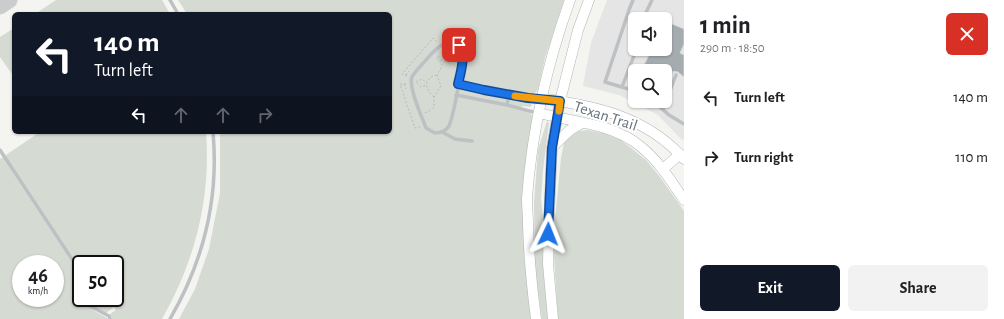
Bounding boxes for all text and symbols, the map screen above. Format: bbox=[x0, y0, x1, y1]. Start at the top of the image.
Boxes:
map controls bbox=[628, 12, 672, 108]
button: sound bbox=[628, 12, 672, 56]
button: close bbox=[946, 13, 988, 55]
text: 1 min bbox=[700, 14, 751, 38]
icon: left bbox=[28, 28, 80, 80]
pin bbox=[442, 28, 476, 62]
text: 140 m bbox=[94, 29, 160, 57]
icon: arrive bbox=[448, 34, 470, 56]
text: 290 m · 18:50 bbox=[700, 42, 765, 55]
text: Turn left bbox=[94, 62, 153, 80]
button: search bbox=[628, 64, 672, 108]
icon: left bbox=[700, 87, 722, 109]
text: Turn left bbox=[734, 90, 785, 105]
text: 140 m bbox=[953, 90, 988, 105]
street label: Texan Trail bbox=[572, 98, 640, 134]
icon: left bbox=[128, 104, 150, 126]
icon: ahead bbox=[170, 104, 192, 126]
icon: ahead bbox=[212, 104, 234, 126]
icon: right bbox=[254, 104, 276, 126]
icon: right bbox=[700, 147, 722, 169]
text: Turn right bbox=[734, 150, 793, 165]
text: 110 m bbox=[955, 150, 988, 165]
position arrow bbox=[527, 213, 569, 255]
speed limit sign: 50 bbox=[72, 255, 124, 307]
button: Exit bbox=[700, 265, 840, 311]
button: Share bbox=[848, 265, 988, 311]
text: 46 bbox=[28, 266, 48, 286]
text: km/h bbox=[28, 286, 48, 296]

